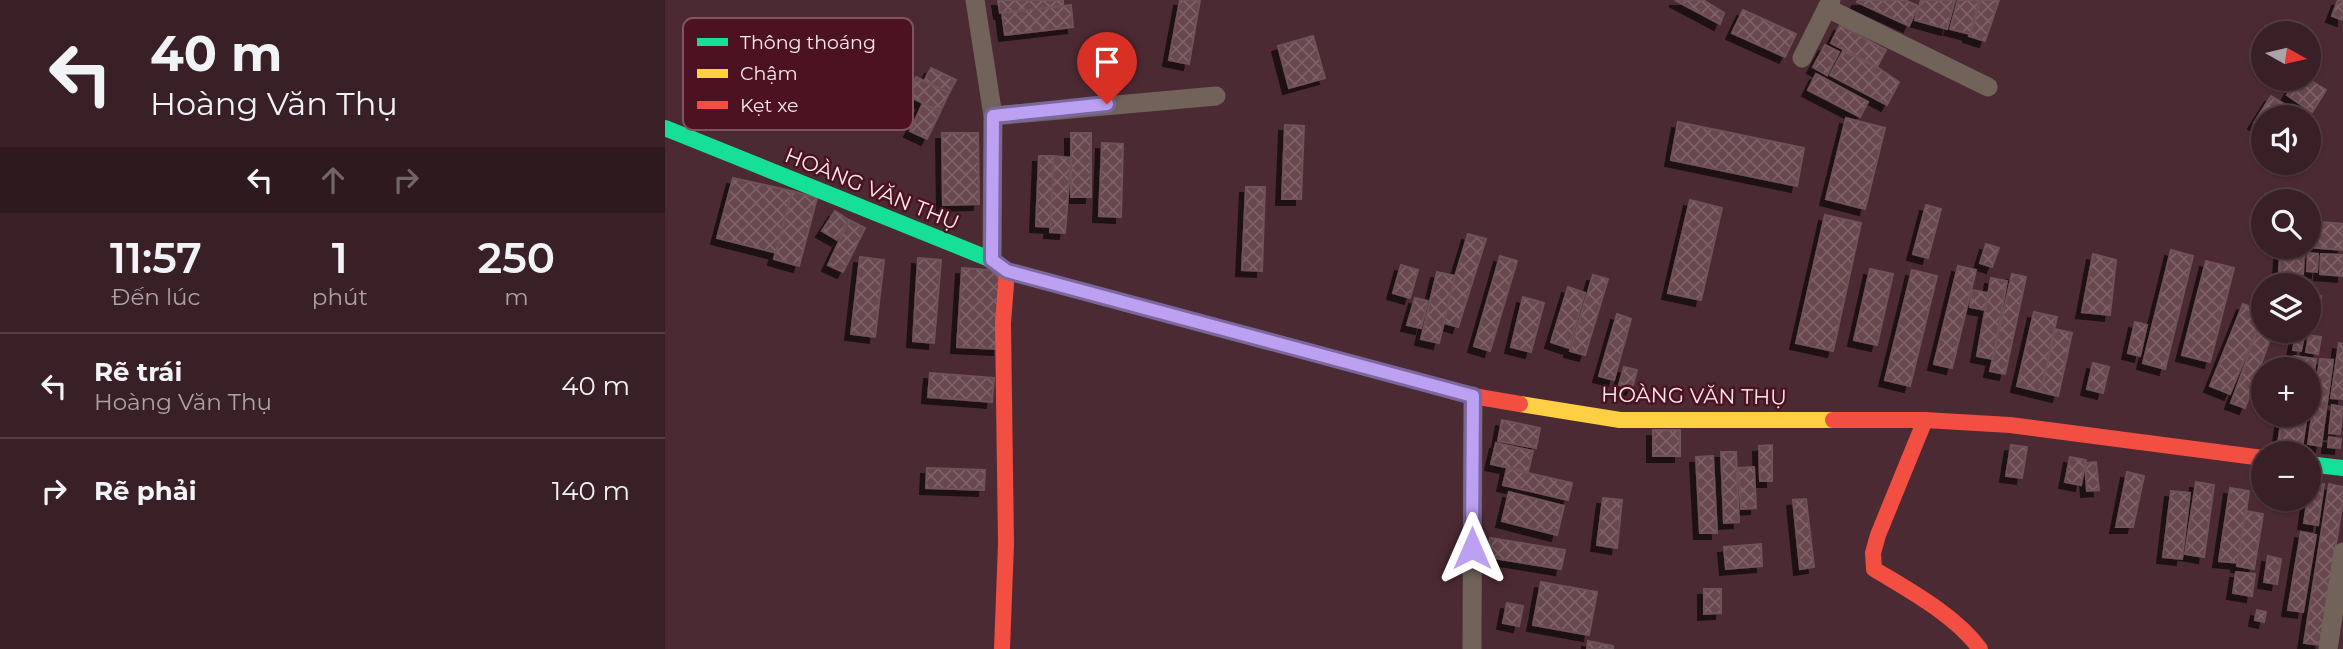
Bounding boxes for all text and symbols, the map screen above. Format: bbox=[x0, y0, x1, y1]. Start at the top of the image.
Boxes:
legend bbox=[683, 18, 913, 130]
north arrow bbox=[2251, 21, 2321, 91]
map controls bbox=[2251, 21, 2321, 511]
text: 40 m bbox=[150, 24, 282, 83]
icon: left bbox=[35, 28, 126, 119]
text: Thông thoáng bbox=[740, 31, 876, 54]
pin bbox=[1077, 32, 1137, 104]
icon: arrive bbox=[1088, 43, 1126, 81]
text: Chậm bbox=[740, 62, 798, 85]
text: Hoàng Văn Thụ bbox=[150, 84, 398, 123]
text: Kẹt xe bbox=[740, 94, 799, 117]
button: sound bbox=[2251, 105, 2321, 175]
street label: HOÀNG VĂN THỤ bbox=[781, 142, 963, 235]
icon: left bbox=[241, 161, 279, 199]
icon: ahead bbox=[314, 161, 352, 199]
icon: right bbox=[387, 161, 425, 199]
button: search bbox=[2251, 189, 2321, 259]
text: 11:57 bbox=[110, 232, 202, 284]
text: 1 bbox=[332, 232, 348, 284]
text: 250 bbox=[478, 232, 555, 284]
button: layers bbox=[2251, 273, 2321, 343]
text: Đến lúc bbox=[111, 283, 200, 311]
text: phút bbox=[312, 283, 368, 311]
text: m bbox=[504, 283, 529, 311]
text: Rẽ trái bbox=[94, 356, 182, 388]
button: + bbox=[2251, 357, 2321, 427]
icon: left bbox=[35, 367, 73, 405]
text: 40 m bbox=[561, 370, 630, 402]
street label: HOÀNG VĂN THỤ bbox=[1601, 381, 1787, 410]
text: Hoàng Văn Thụ bbox=[94, 388, 272, 416]
button: − bbox=[2251, 441, 2321, 511]
icon: right bbox=[35, 472, 73, 510]
text: Rẽ phải bbox=[94, 475, 197, 507]
text: 140 m bbox=[552, 475, 630, 507]
position arrow bbox=[1435, 511, 1509, 585]

